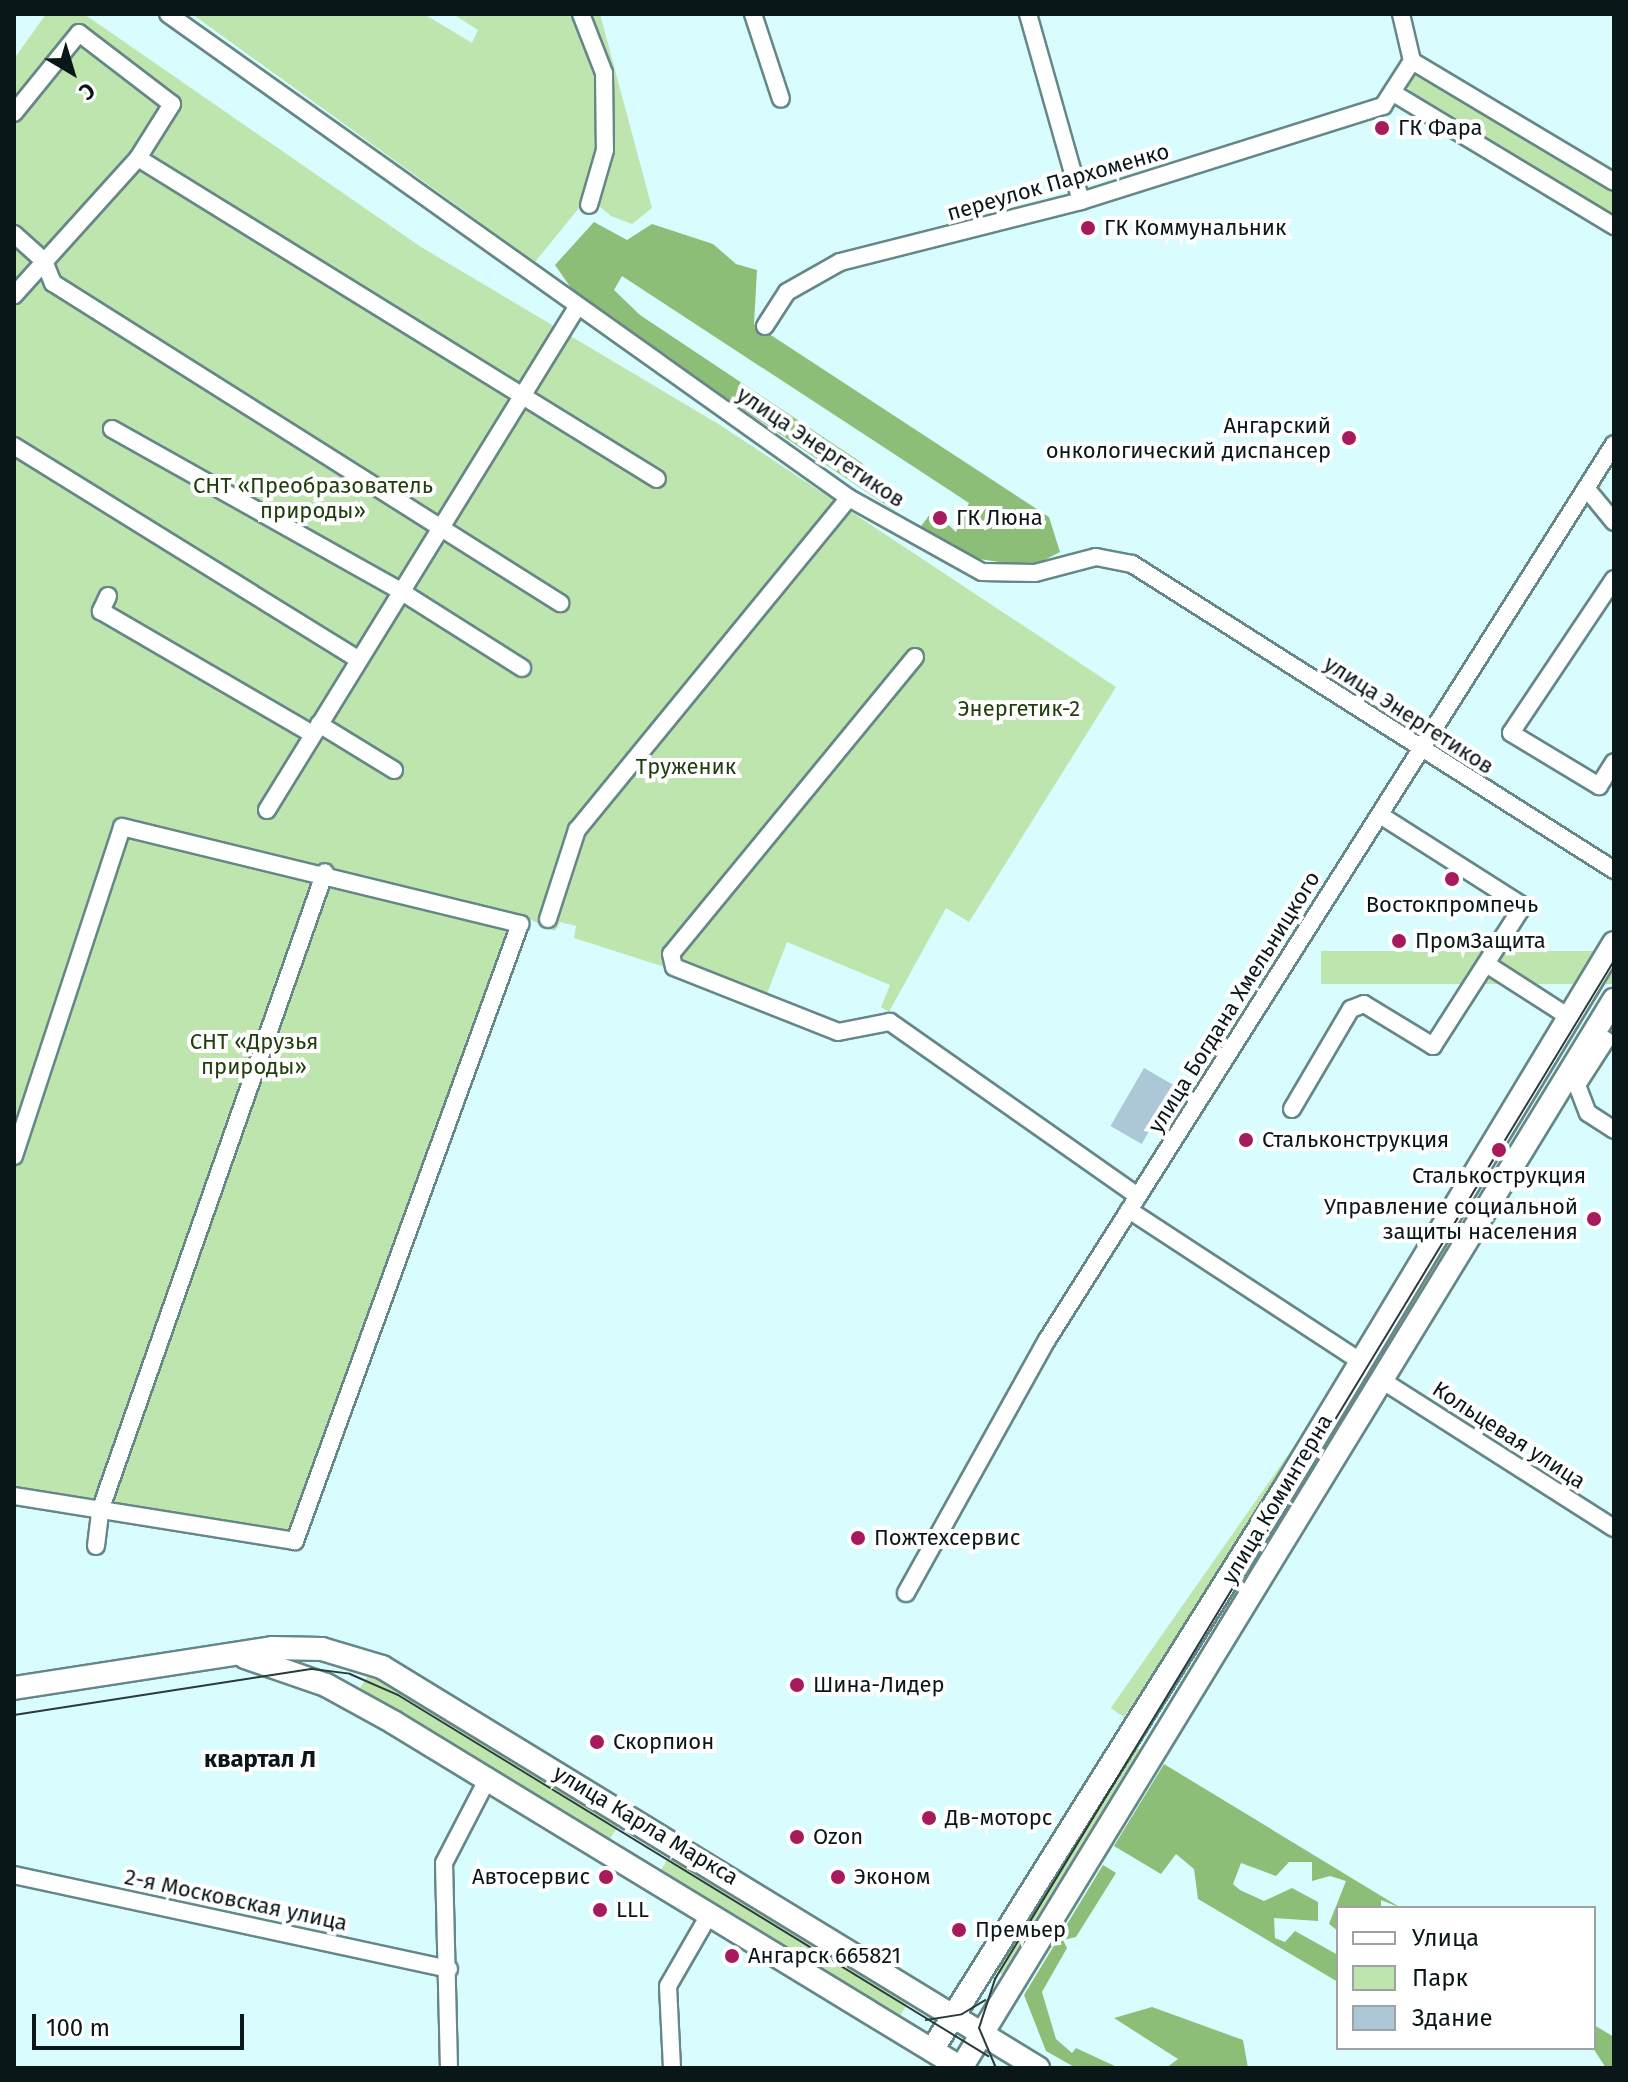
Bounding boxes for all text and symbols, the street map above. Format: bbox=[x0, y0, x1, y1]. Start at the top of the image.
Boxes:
north arrow bbox=[32, 32, 112, 112]
text: С bbox=[74, 77, 100, 106]
place label: ГК Фара bbox=[1398, 115, 1483, 141]
marker: ГК Фара bbox=[1373, 119, 1391, 137]
street label: переулок Пархоменко bbox=[944, 138, 1172, 226]
place label: ГК Коммунальник bbox=[1104, 215, 1286, 241]
marker: ГК Коммунальник bbox=[1079, 219, 1097, 237]
street label: улица Энергетиков bbox=[732, 381, 910, 513]
place label: Ангарский онкологический диспансер bbox=[1046, 412, 1331, 464]
marker: Ангарский онкологический диспансер bbox=[1338, 427, 1360, 449]
park label: СНТ «Преобразователь природы» bbox=[193, 472, 433, 524]
place label: ГК Люна bbox=[956, 505, 1043, 531]
marker: ГК Люна bbox=[931, 509, 949, 527]
street label: улица Энергетиков bbox=[1319, 650, 1499, 780]
park label: Энергетик-2 bbox=[958, 696, 1080, 722]
park label: Труженик bbox=[636, 754, 736, 780]
street label: улица Богдана Хмельницкого bbox=[1142, 866, 1326, 1138]
marker: Востокпромпечь bbox=[1443, 870, 1461, 888]
place label: Востокпромпечь bbox=[1366, 892, 1538, 918]
place label: ПромЗащита bbox=[1415, 928, 1546, 954]
marker: ПромЗащита bbox=[1390, 932, 1408, 950]
park label: СНТ «Друзья природы» bbox=[190, 1028, 318, 1080]
place label: Стальконструкция bbox=[1262, 1127, 1449, 1153]
marker: Стальконструкция bbox=[1237, 1131, 1255, 1149]
marker: Сталькострукция bbox=[1490, 1141, 1508, 1159]
place label: Сталькострукция bbox=[1412, 1163, 1586, 1189]
place label: Управление социальной защиты населения bbox=[1324, 1193, 1578, 1244]
marker: Управление социальной защиты населения bbox=[1585, 1210, 1603, 1228]
street label: Кольцевая улица bbox=[1427, 1376, 1591, 1494]
street label: улица Коминтерна bbox=[1216, 1409, 1338, 1589]
place label: Пожтехсервис bbox=[874, 1525, 1020, 1551]
marker: Пожтехсервис bbox=[849, 1529, 867, 1547]
place label: Шина-Лидер bbox=[813, 1672, 945, 1698]
marker: Шина-Лидер bbox=[788, 1676, 806, 1694]
place label: Скорпион bbox=[613, 1729, 714, 1755]
marker: Скорпион bbox=[588, 1733, 606, 1751]
district label: квартал Л bbox=[204, 1746, 316, 1774]
street label: улица Карла Маркса bbox=[549, 1759, 743, 1891]
place label: Дв-моторс bbox=[945, 1805, 1052, 1831]
marker: Дв-моторс bbox=[920, 1809, 938, 1827]
place label: Ozon bbox=[813, 1824, 863, 1850]
marker: Ozon bbox=[788, 1828, 806, 1846]
street label: 2-я Московская улица bbox=[122, 1863, 350, 1937]
place label: Автосервис bbox=[472, 1864, 590, 1890]
place label: Эконом bbox=[854, 1864, 931, 1890]
marker: Автосервис bbox=[597, 1868, 615, 1886]
marker: Эконом bbox=[829, 1868, 847, 1886]
place label: LLL bbox=[616, 1897, 649, 1923]
marker: LLL bbox=[591, 1901, 609, 1919]
legend bbox=[1336, 1906, 1596, 2050]
place label: Премьер bbox=[975, 1917, 1066, 1943]
marker: Премьер bbox=[950, 1921, 968, 1939]
text: Улица bbox=[1412, 1924, 1479, 1952]
place label: Ангарск 665821 bbox=[748, 1943, 901, 1969]
marker: Ангарск 665821 bbox=[723, 1947, 741, 1965]
text: Парк bbox=[1412, 1964, 1468, 1992]
scale bar bbox=[36, 1998, 248, 2048]
text: Здание bbox=[1412, 2004, 1493, 2032]
text: 100 m bbox=[46, 2014, 110, 2042]

